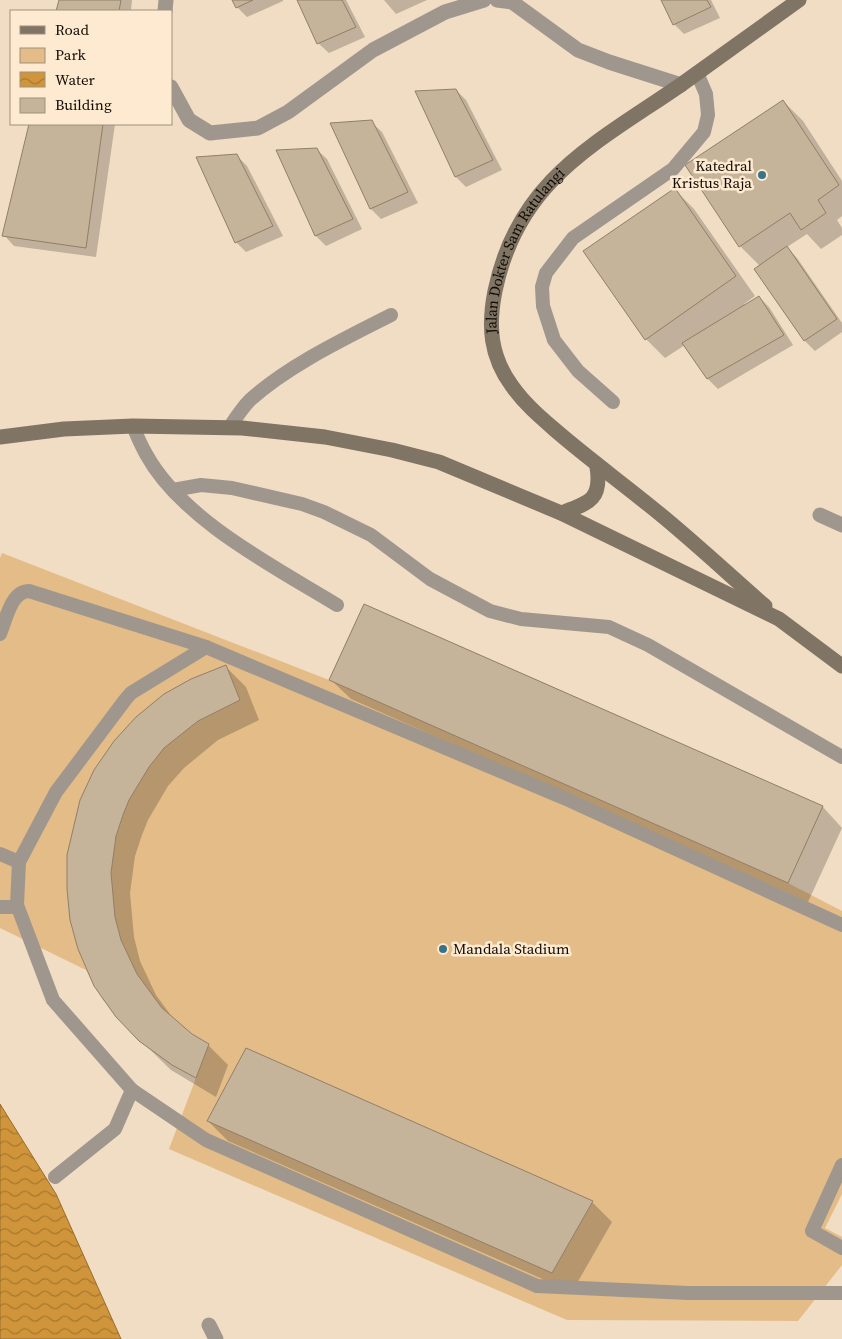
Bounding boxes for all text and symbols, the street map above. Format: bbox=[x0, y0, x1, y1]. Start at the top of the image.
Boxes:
legend bbox=[10, 10, 172, 125]
text: Road bbox=[55, 19, 89, 40]
text: Park bbox=[55, 44, 87, 65]
text: Water bbox=[55, 69, 96, 90]
text: Building bbox=[55, 94, 112, 115]
place label: Katedral Kristus Raja bbox=[672, 155, 753, 193]
street label: Jalan Dokter Sam Ratulangi bbox=[480, 163, 569, 336]
marker: Katedral Kristus Raja bbox=[756, 169, 768, 181]
place label: Mandala Stadium bbox=[453, 938, 570, 959]
marker: Mandala Stadium bbox=[437, 943, 449, 955]

